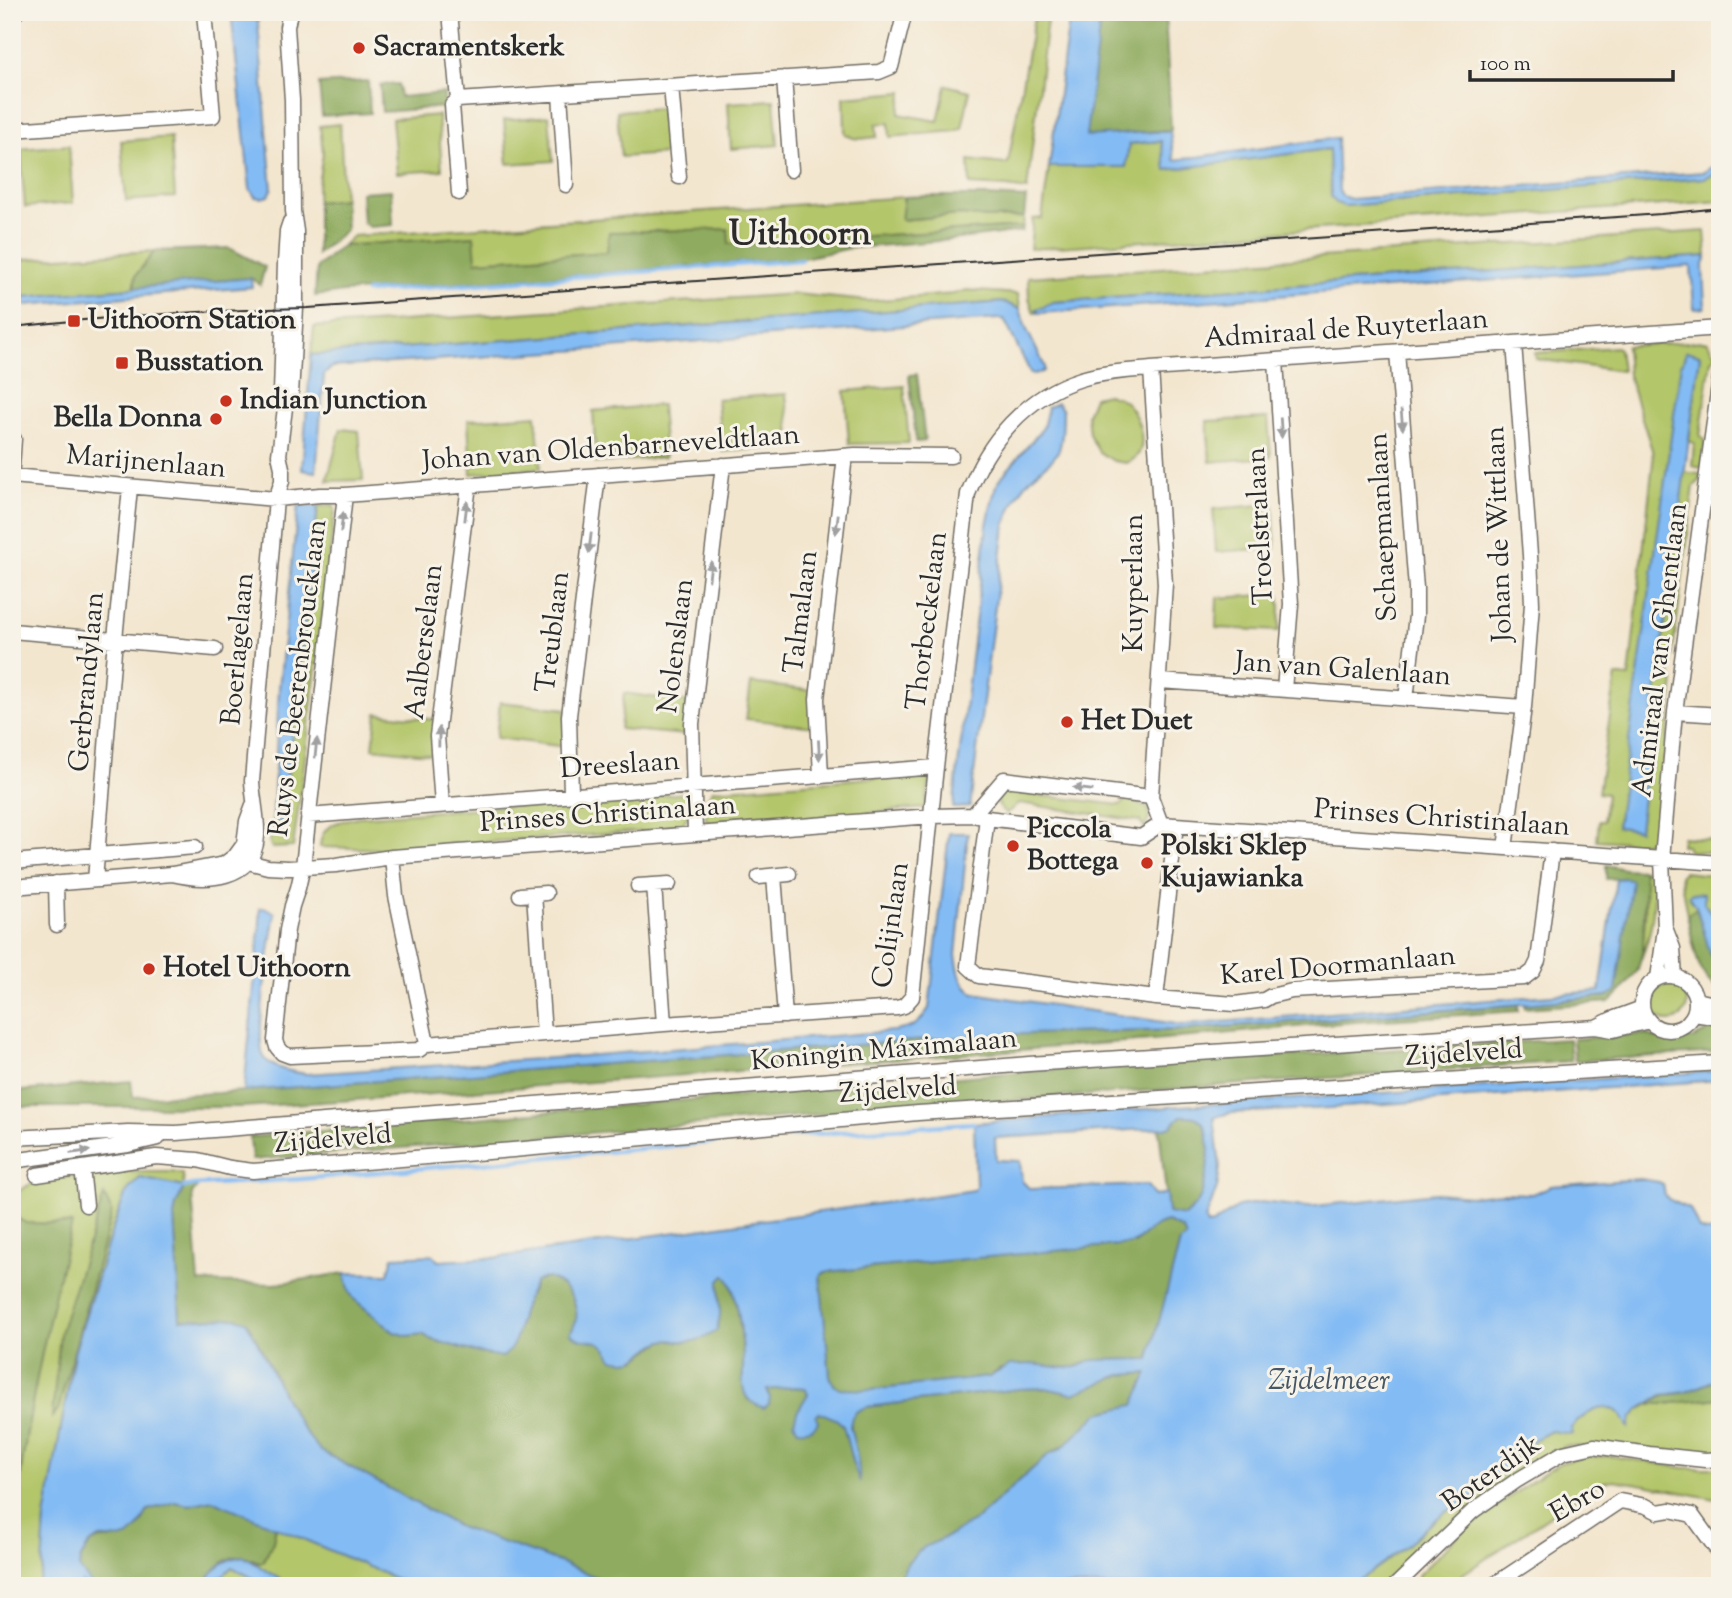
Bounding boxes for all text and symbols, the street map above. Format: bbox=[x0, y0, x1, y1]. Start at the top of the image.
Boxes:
place label: Sacramentskerk bbox=[373, 28, 565, 68]
scale bar bbox=[1470, 38, 1672, 82]
marker: Sacramentskerk bbox=[351, 40, 367, 56]
text: 100 m bbox=[1480, 50, 1531, 80]
district label: Uithoorn bbox=[729, 210, 872, 261]
street label: Admiraal de Ruyterlaan bbox=[1202, 300, 1490, 360]
place label: Uithoorn Station bbox=[88, 301, 297, 341]
marker: Uithoorn Station bbox=[66, 313, 82, 329]
place label: Busstation bbox=[136, 343, 264, 383]
marker: Busstation bbox=[114, 355, 130, 371]
place label: Indian Junction bbox=[240, 381, 427, 421]
marker: Indian Junction bbox=[218, 393, 234, 409]
place label: Bella Donna bbox=[53, 399, 202, 439]
one-way arrow bbox=[1397, 409, 1408, 431]
marker: Bella Donna bbox=[208, 411, 224, 427]
street label: Johan van Oldenbarneveldtlaan bbox=[419, 416, 801, 482]
one-way arrow bbox=[1275, 418, 1286, 440]
street label: Johan de Wittlaan bbox=[1476, 425, 1524, 645]
street label: Schaepmanlaan bbox=[1359, 431, 1409, 623]
street label: Marijnenlaan bbox=[64, 436, 228, 490]
street label: Troelstralaan bbox=[1237, 446, 1285, 606]
one-way arrow bbox=[460, 500, 471, 522]
street label: Admiraal van Ghentlaan bbox=[1623, 500, 1699, 800]
one-way arrow bbox=[336, 511, 347, 533]
one-way arrow bbox=[832, 513, 843, 535]
street label: Kuyperlaan bbox=[1115, 514, 1155, 652]
street label: Ruys de Beerenbroucklaan bbox=[260, 517, 338, 839]
street label: Thorbeckelaan bbox=[897, 529, 959, 713]
one-way arrow bbox=[584, 532, 595, 554]
street label: Talmalaan bbox=[775, 548, 829, 676]
one-way arrow bbox=[705, 560, 716, 582]
street label: Aalberselaan bbox=[396, 562, 454, 722]
street label: Treublaan bbox=[527, 569, 581, 695]
street label: Boerlagelaan bbox=[212, 571, 266, 727]
street label: Nolenslaan bbox=[649, 576, 705, 716]
street label: Gerbrandylaan bbox=[60, 590, 116, 774]
street label: Jan van Galenlaan bbox=[1232, 642, 1452, 698]
place label: Het Duet bbox=[1081, 702, 1193, 742]
marker: Het Duet bbox=[1059, 714, 1075, 730]
one-way arrow bbox=[433, 726, 444, 748]
one-way arrow bbox=[311, 737, 322, 759]
one-way arrow bbox=[814, 739, 825, 761]
street label: Dreeslaan bbox=[559, 742, 681, 790]
one-way arrow bbox=[1072, 783, 1094, 794]
street label: Prinses Christinalaan bbox=[479, 786, 737, 844]
street label: Prinses Christinalaan bbox=[1313, 790, 1571, 848]
place label: Piccola Bottega bbox=[1027, 810, 1119, 882]
place label: Polski Sklep Kujawianka bbox=[1161, 827, 1307, 899]
marker: Piccola Bottega bbox=[1005, 838, 1021, 854]
marker: Polski Sklep Kujawianka bbox=[1139, 855, 1155, 871]
street label: Colijnlaan bbox=[863, 859, 921, 991]
street label: Karel Doormanlaan bbox=[1219, 937, 1457, 997]
place label: Hotel Uithoorn bbox=[163, 949, 351, 989]
marker: Hotel Uithoorn bbox=[141, 961, 157, 977]
street label: Koningin Máximalaan bbox=[749, 1019, 1019, 1083]
street label: Zijdelveld bbox=[1404, 1030, 1524, 1078]
street label: Zijdelveld bbox=[838, 1067, 958, 1115]
street label: Zijdelveld bbox=[273, 1115, 393, 1165]
one-way arrow bbox=[69, 1146, 91, 1157]
water label: Zijdelmeer bbox=[1268, 1360, 1390, 1403]
street label: Boterdijk bbox=[1434, 1425, 1550, 1523]
street label: Ebro bbox=[1543, 1470, 1613, 1534]

